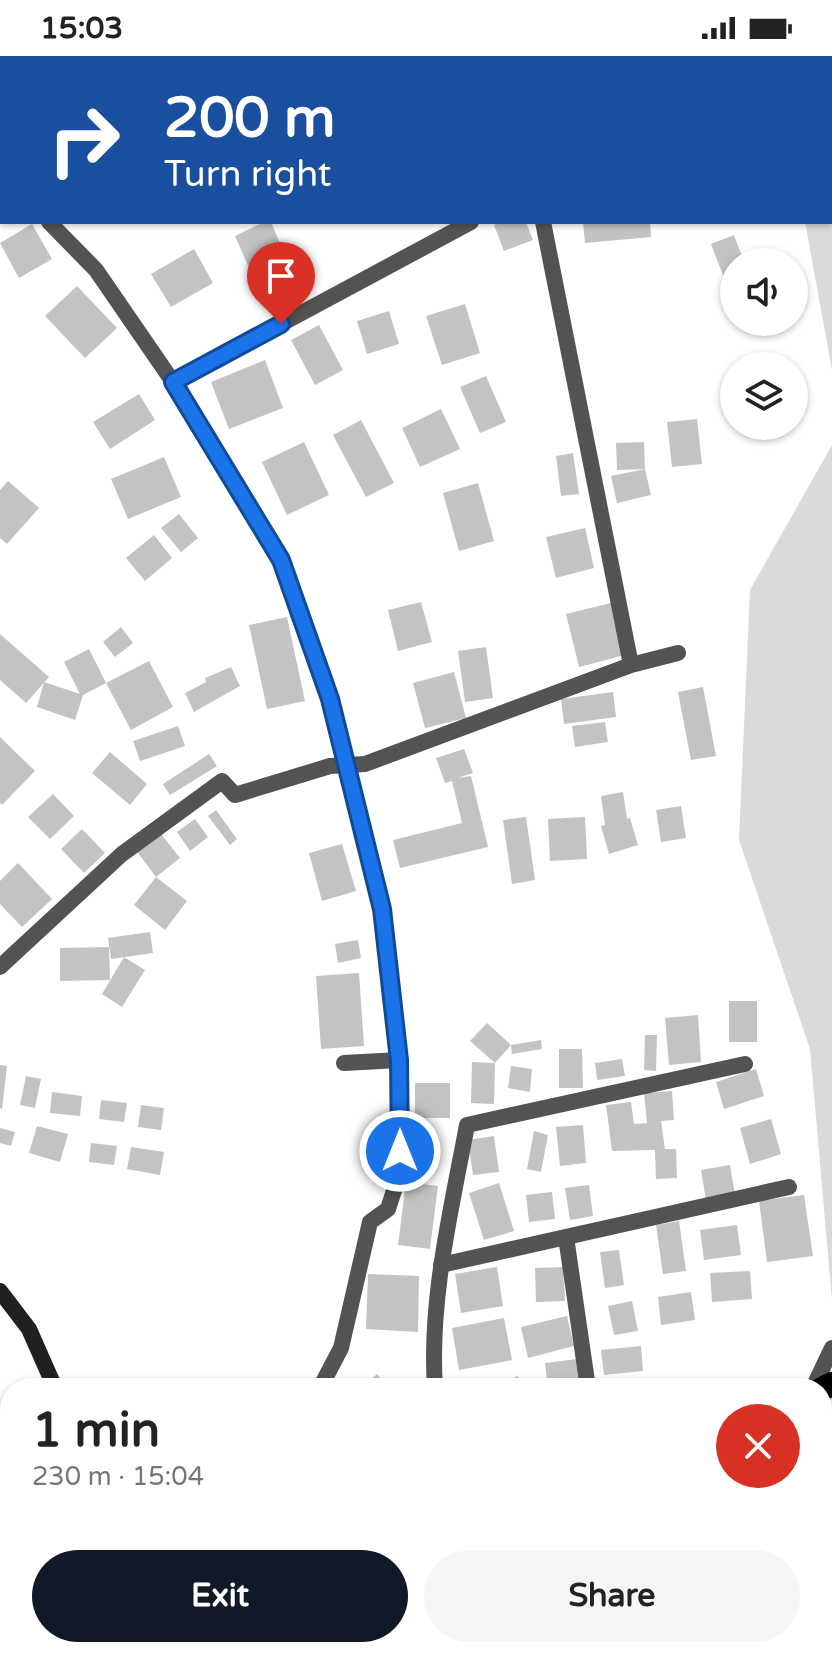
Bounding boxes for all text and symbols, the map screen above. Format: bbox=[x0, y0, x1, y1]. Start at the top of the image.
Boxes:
text: 15:03 bbox=[40, 10, 123, 47]
text: 200 m bbox=[164, 85, 335, 152]
icon: right bbox=[32, 88, 136, 192]
text: Turn right bbox=[164, 153, 331, 196]
pin bbox=[247, 242, 315, 324]
map controls bbox=[720, 248, 808, 440]
button: sound bbox=[720, 248, 808, 336]
icon: arrive bbox=[259, 254, 303, 298]
button: layers bbox=[720, 352, 808, 440]
position arrow bbox=[358, 1109, 442, 1193]
text: 1 min bbox=[32, 1402, 160, 1460]
button: close bbox=[716, 1404, 800, 1488]
text: 230 m · 15:04 bbox=[32, 1461, 204, 1492]
button: Exit bbox=[32, 1550, 408, 1642]
button: Share bbox=[424, 1550, 800, 1642]

